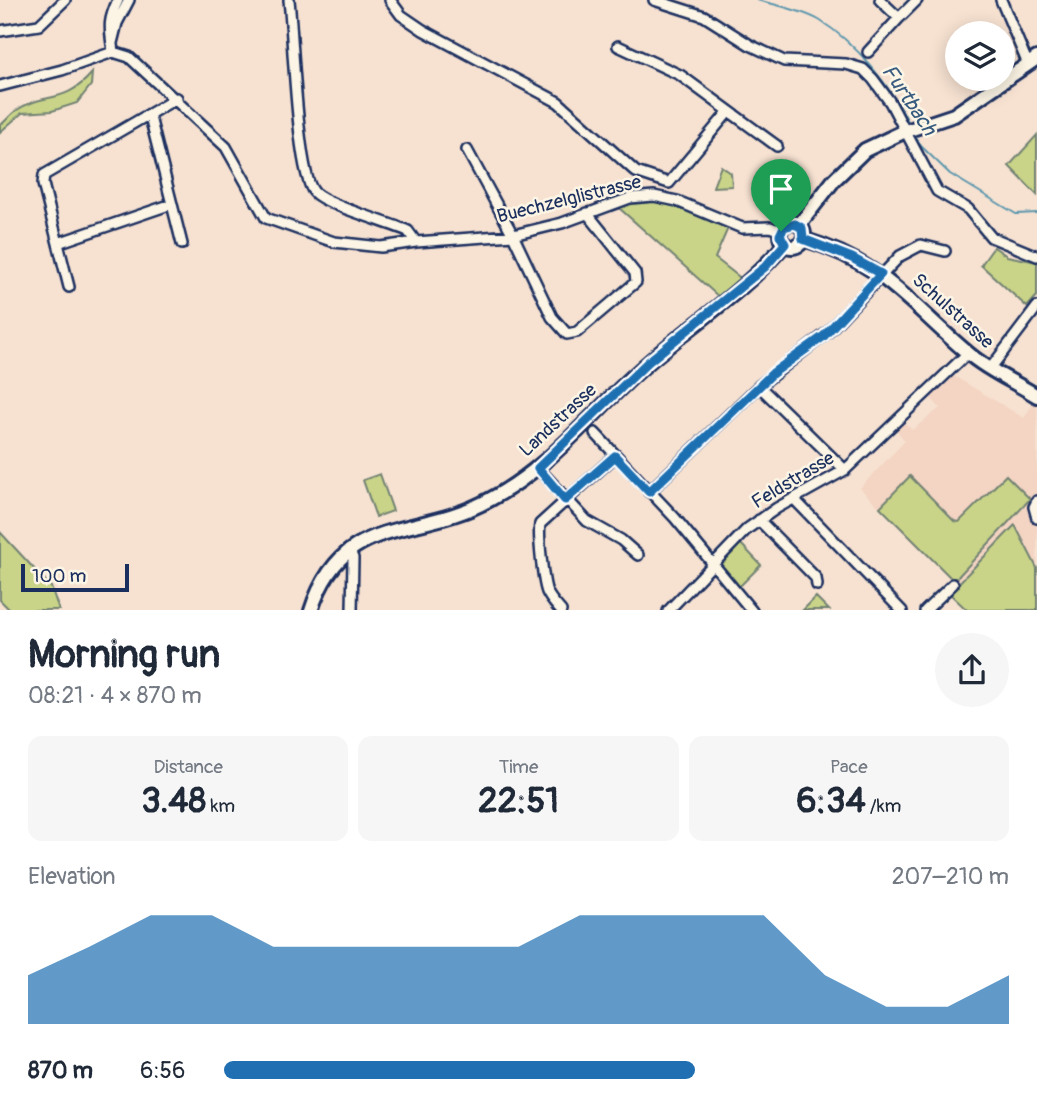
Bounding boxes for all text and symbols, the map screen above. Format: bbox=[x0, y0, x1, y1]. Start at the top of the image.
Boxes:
map controls bbox=[945, 21, 1015, 91]
button: layers bbox=[945, 21, 1015, 91]
water label: Furtbach bbox=[876, 59, 943, 142]
pin bbox=[751, 159, 811, 231]
street label: Buechzelglistrasse bbox=[494, 169, 644, 229]
icon: arrive bbox=[762, 170, 800, 208]
street label: Schulstrasse bbox=[907, 268, 999, 354]
street label: Landstrasse bbox=[514, 378, 602, 462]
street label: Feldstrasse bbox=[747, 446, 839, 514]
scale bar bbox=[21, 562, 130, 593]
text: 100 m bbox=[32, 564, 86, 588]
text: Morning run bbox=[28, 631, 220, 679]
button: share bbox=[935, 633, 1009, 707]
text: 08:21 · 4 × 870 m bbox=[28, 681, 202, 710]
text: Distance bbox=[153, 755, 223, 779]
text: Time bbox=[499, 755, 538, 779]
text: Pace bbox=[830, 755, 868, 779]
text: 3.48 bbox=[141, 779, 206, 823]
text: 22:51 bbox=[478, 779, 559, 823]
text: 6:34 bbox=[796, 779, 866, 823]
text: km bbox=[206, 794, 235, 818]
text: /km bbox=[866, 794, 901, 818]
text: Elevation bbox=[28, 862, 116, 891]
text: 207–210 m bbox=[892, 862, 1009, 891]
text: 870 m bbox=[28, 1056, 93, 1085]
text: 6:56 bbox=[140, 1056, 185, 1085]

